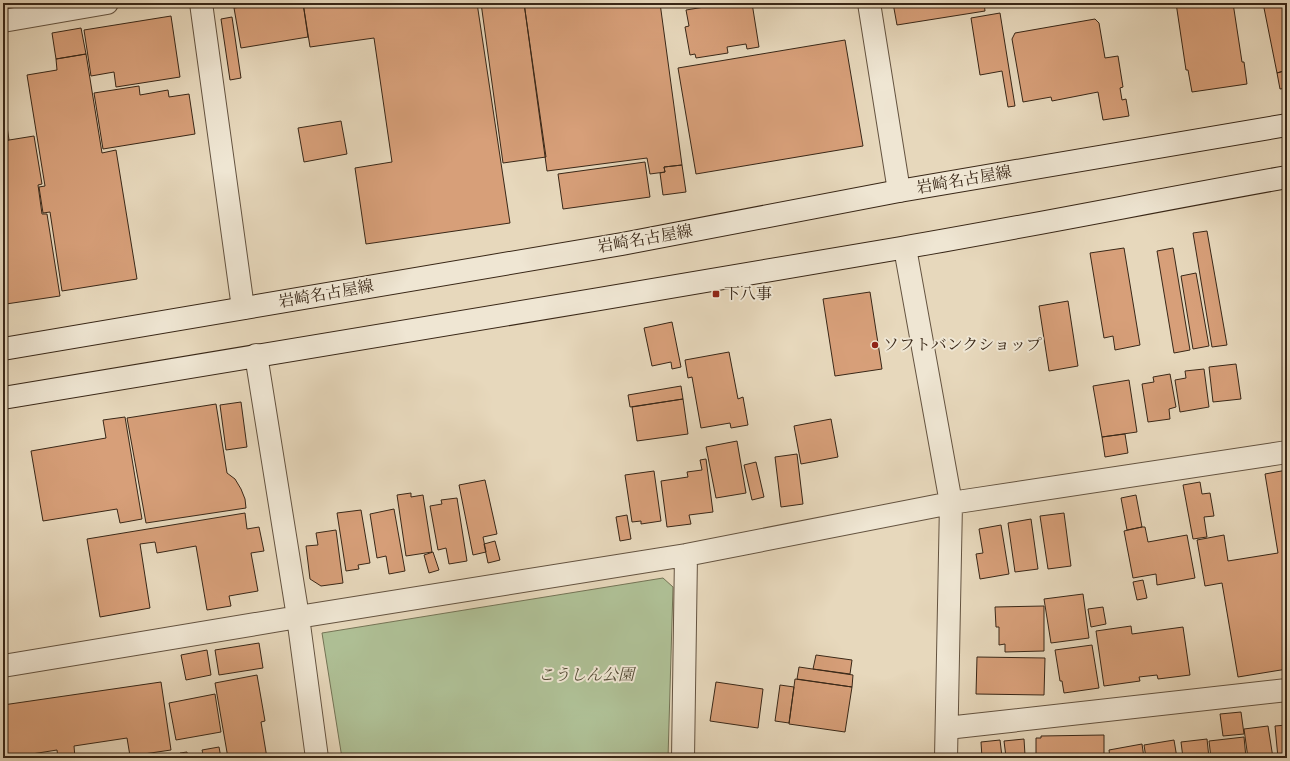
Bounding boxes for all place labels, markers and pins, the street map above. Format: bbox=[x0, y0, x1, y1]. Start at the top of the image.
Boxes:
place label: 下八事 bbox=[724, 284, 772, 304]
marker: 下八事 bbox=[711, 289, 721, 299]
place label: ソフトバンクショップ bbox=[883, 335, 1042, 355]
marker: ソフトバンクショップ bbox=[870, 340, 880, 350]

